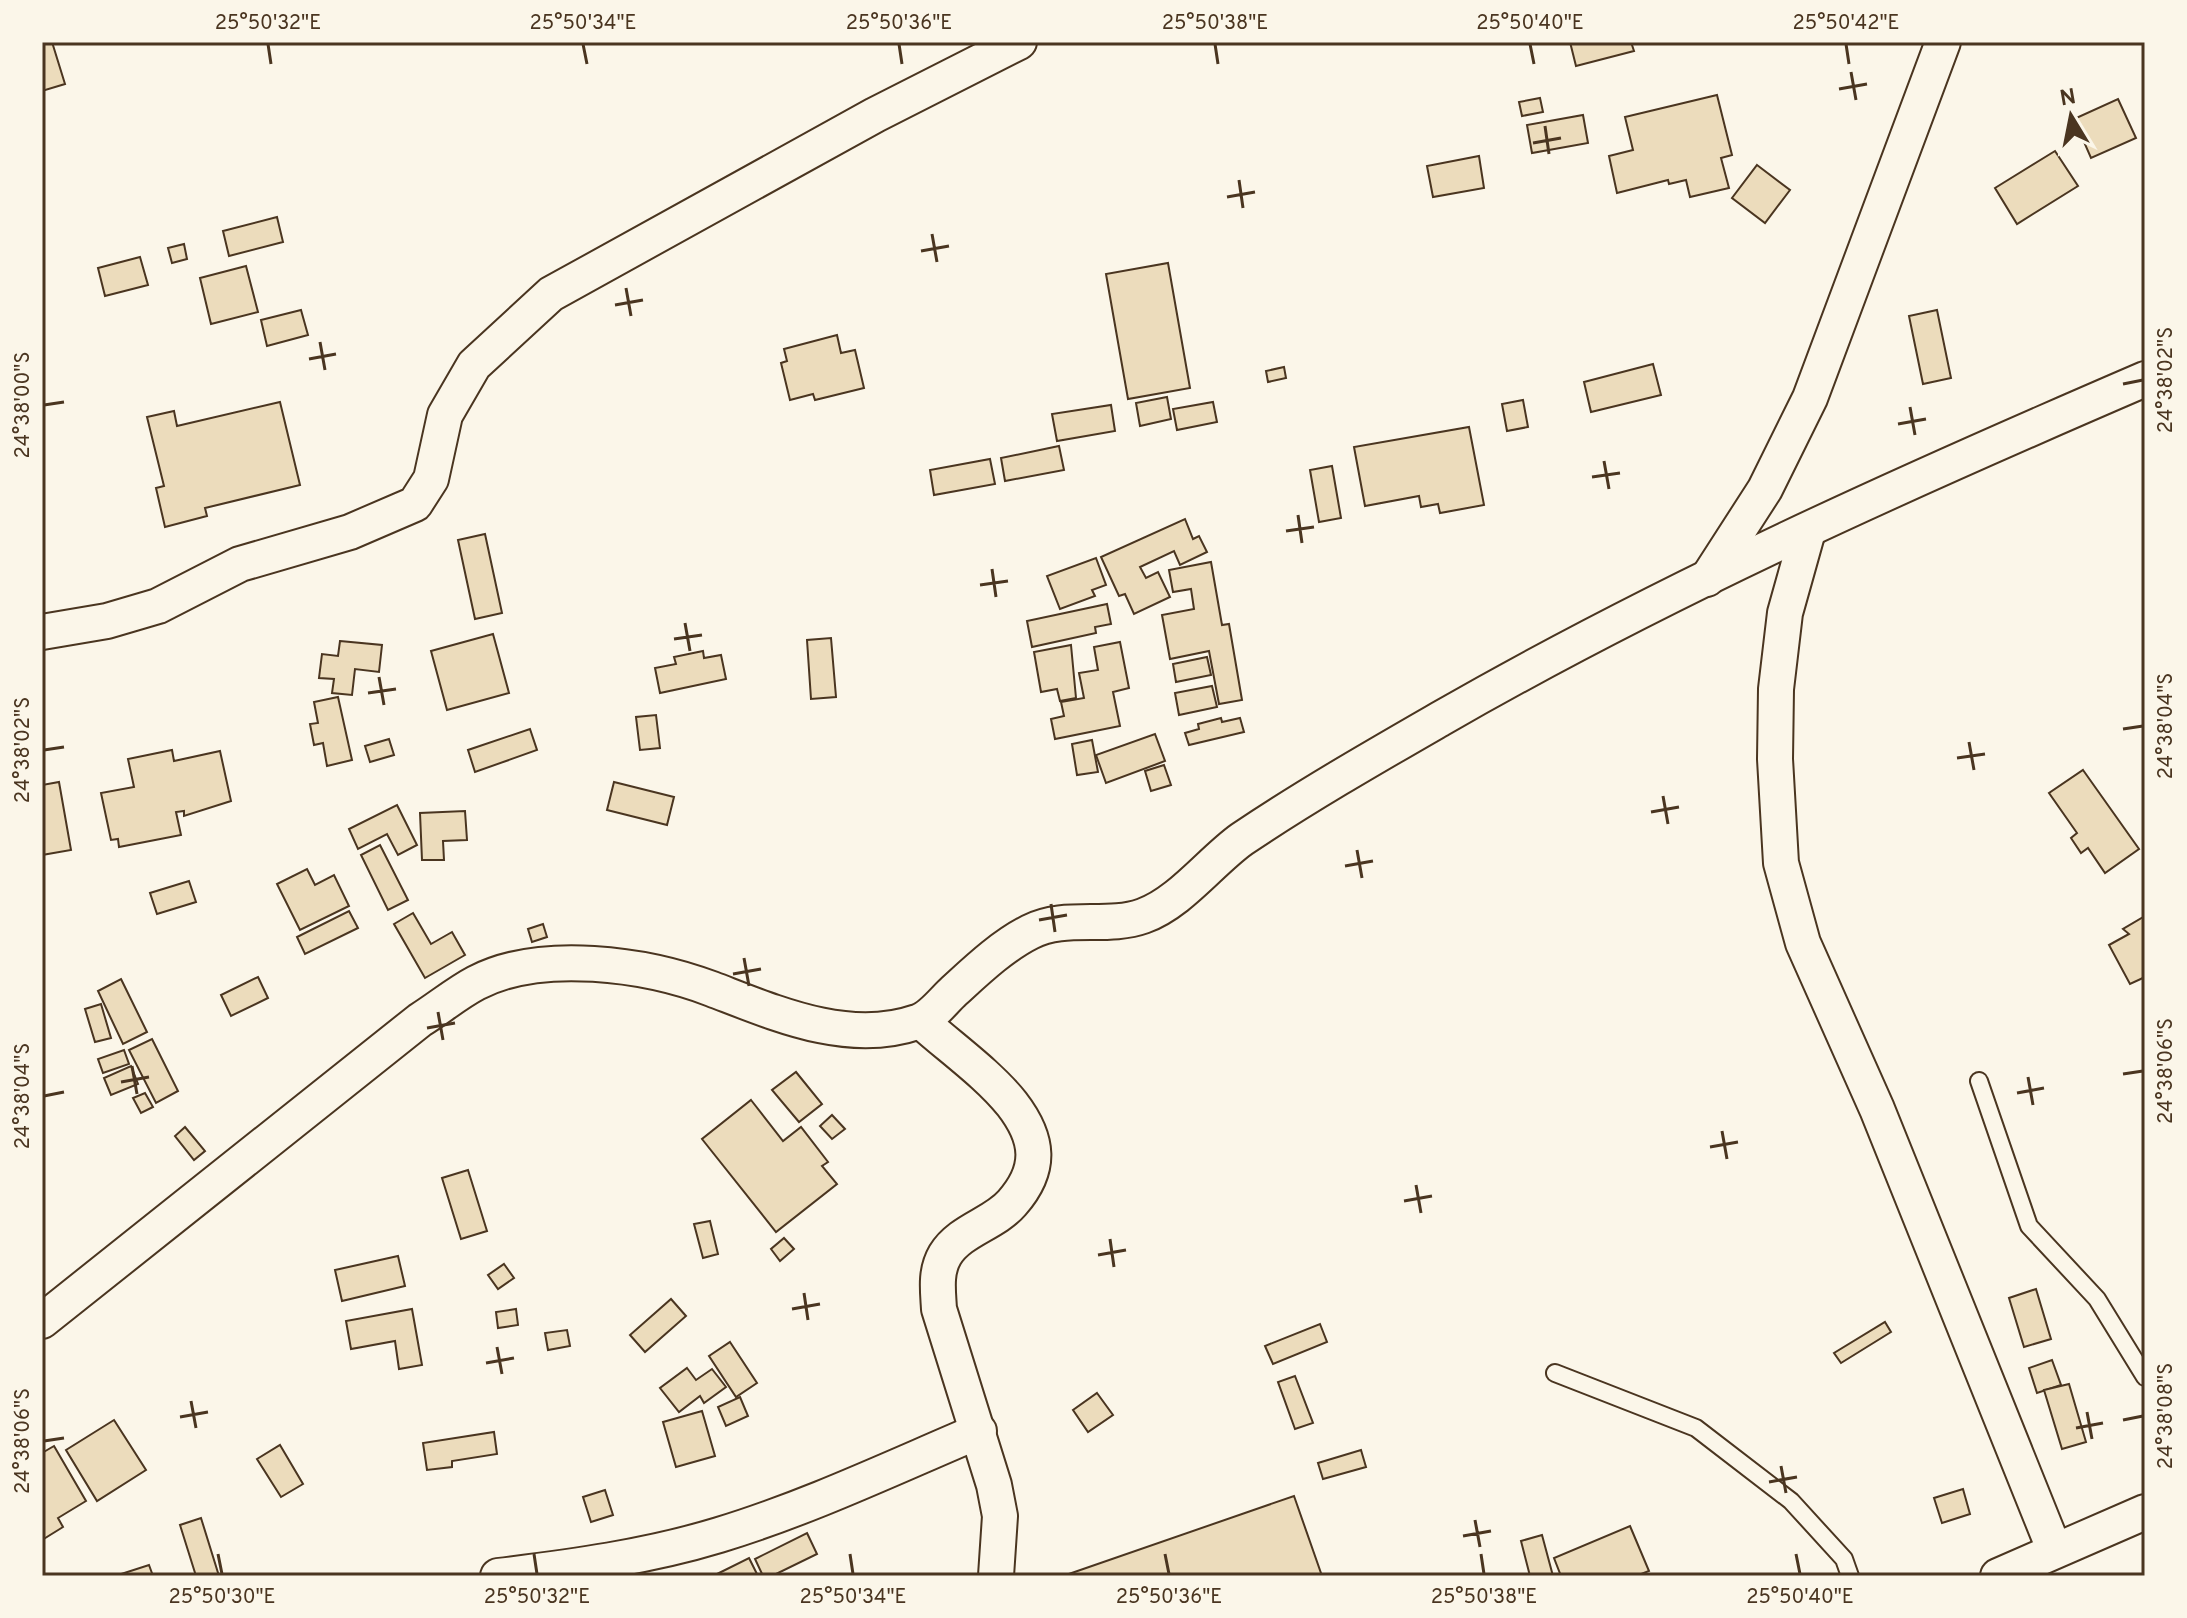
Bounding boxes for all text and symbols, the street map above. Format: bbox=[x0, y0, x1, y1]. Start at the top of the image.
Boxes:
text: 25°50'32"E bbox=[215, 11, 321, 37]
text: 25°50'34"E bbox=[530, 11, 636, 37]
text: 25°50'36"E bbox=[846, 11, 952, 37]
text: 25°50'38"E bbox=[1162, 11, 1268, 37]
text: 25°50'40"E bbox=[1476, 11, 1584, 37]
text: 25°50'42"E bbox=[1792, 11, 1900, 37]
north arrow bbox=[2031, 76, 2111, 156]
text: N bbox=[2058, 84, 2078, 113]
text: 24°38'02"S bbox=[2154, 327, 2180, 433]
text: 24°38'00"S bbox=[11, 352, 37, 458]
text: 24°38'04"S bbox=[2154, 673, 2180, 779]
text: 24°38'02"S bbox=[11, 697, 37, 803]
text: 24°38'06"S bbox=[2154, 1018, 2180, 1124]
text: 24°38'04"S bbox=[11, 1043, 37, 1149]
text: 24°38'08"S bbox=[2154, 1363, 2180, 1469]
text: 24°38'06"S bbox=[11, 1388, 37, 1494]
text: 25°50'30"E bbox=[168, 1585, 276, 1611]
text: 25°50'32"E bbox=[484, 1585, 590, 1611]
text: 25°50'34"E bbox=[800, 1585, 906, 1611]
text: 25°50'36"E bbox=[1116, 1585, 1222, 1611]
text: 25°50'38"E bbox=[1431, 1585, 1537, 1611]
text: 25°50'40"E bbox=[1746, 1585, 1854, 1611]

